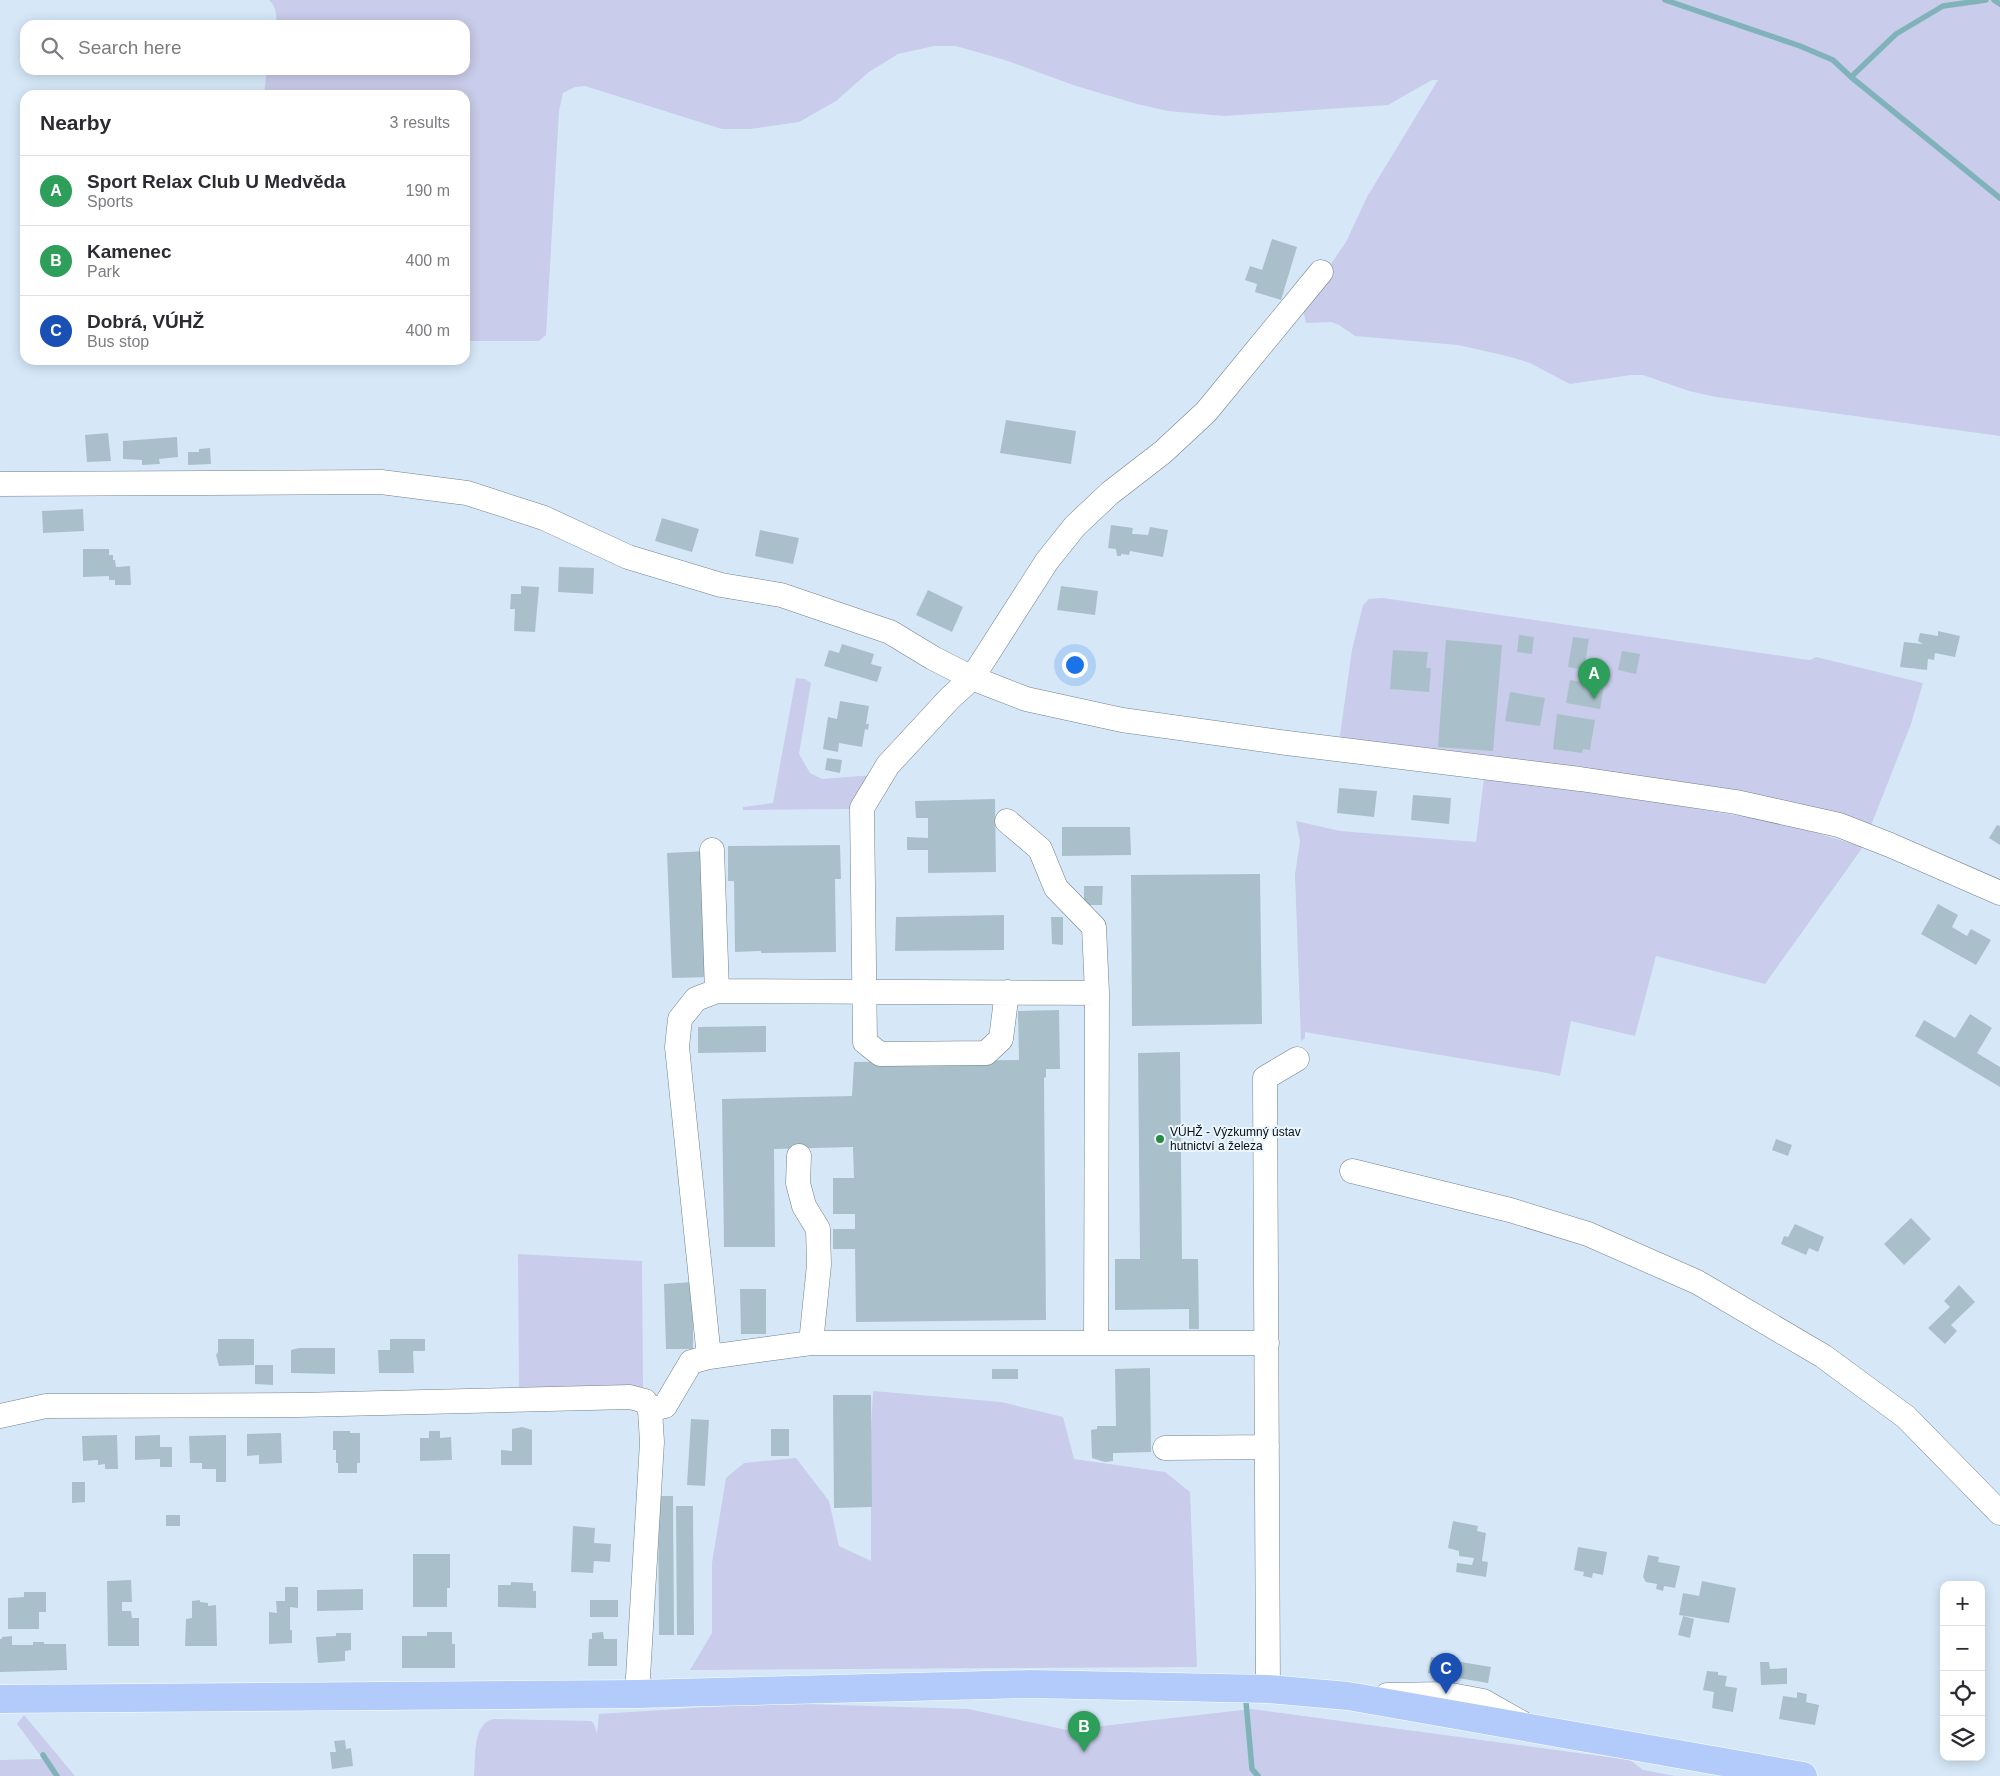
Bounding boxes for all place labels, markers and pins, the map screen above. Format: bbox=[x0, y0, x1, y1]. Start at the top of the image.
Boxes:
pin: A bbox=[1578, 658, 1610, 699]
place label: VÚHŽ - Výzkumný ústav hutnictví a železa bbox=[1170, 1124, 1301, 1153]
marker: VÚHŽ - Výzkumný ústav hutnictví a železa bbox=[1154, 1133, 1166, 1145]
pin: C bbox=[1430, 1653, 1462, 1694]
pin: B bbox=[1068, 1711, 1100, 1752]

